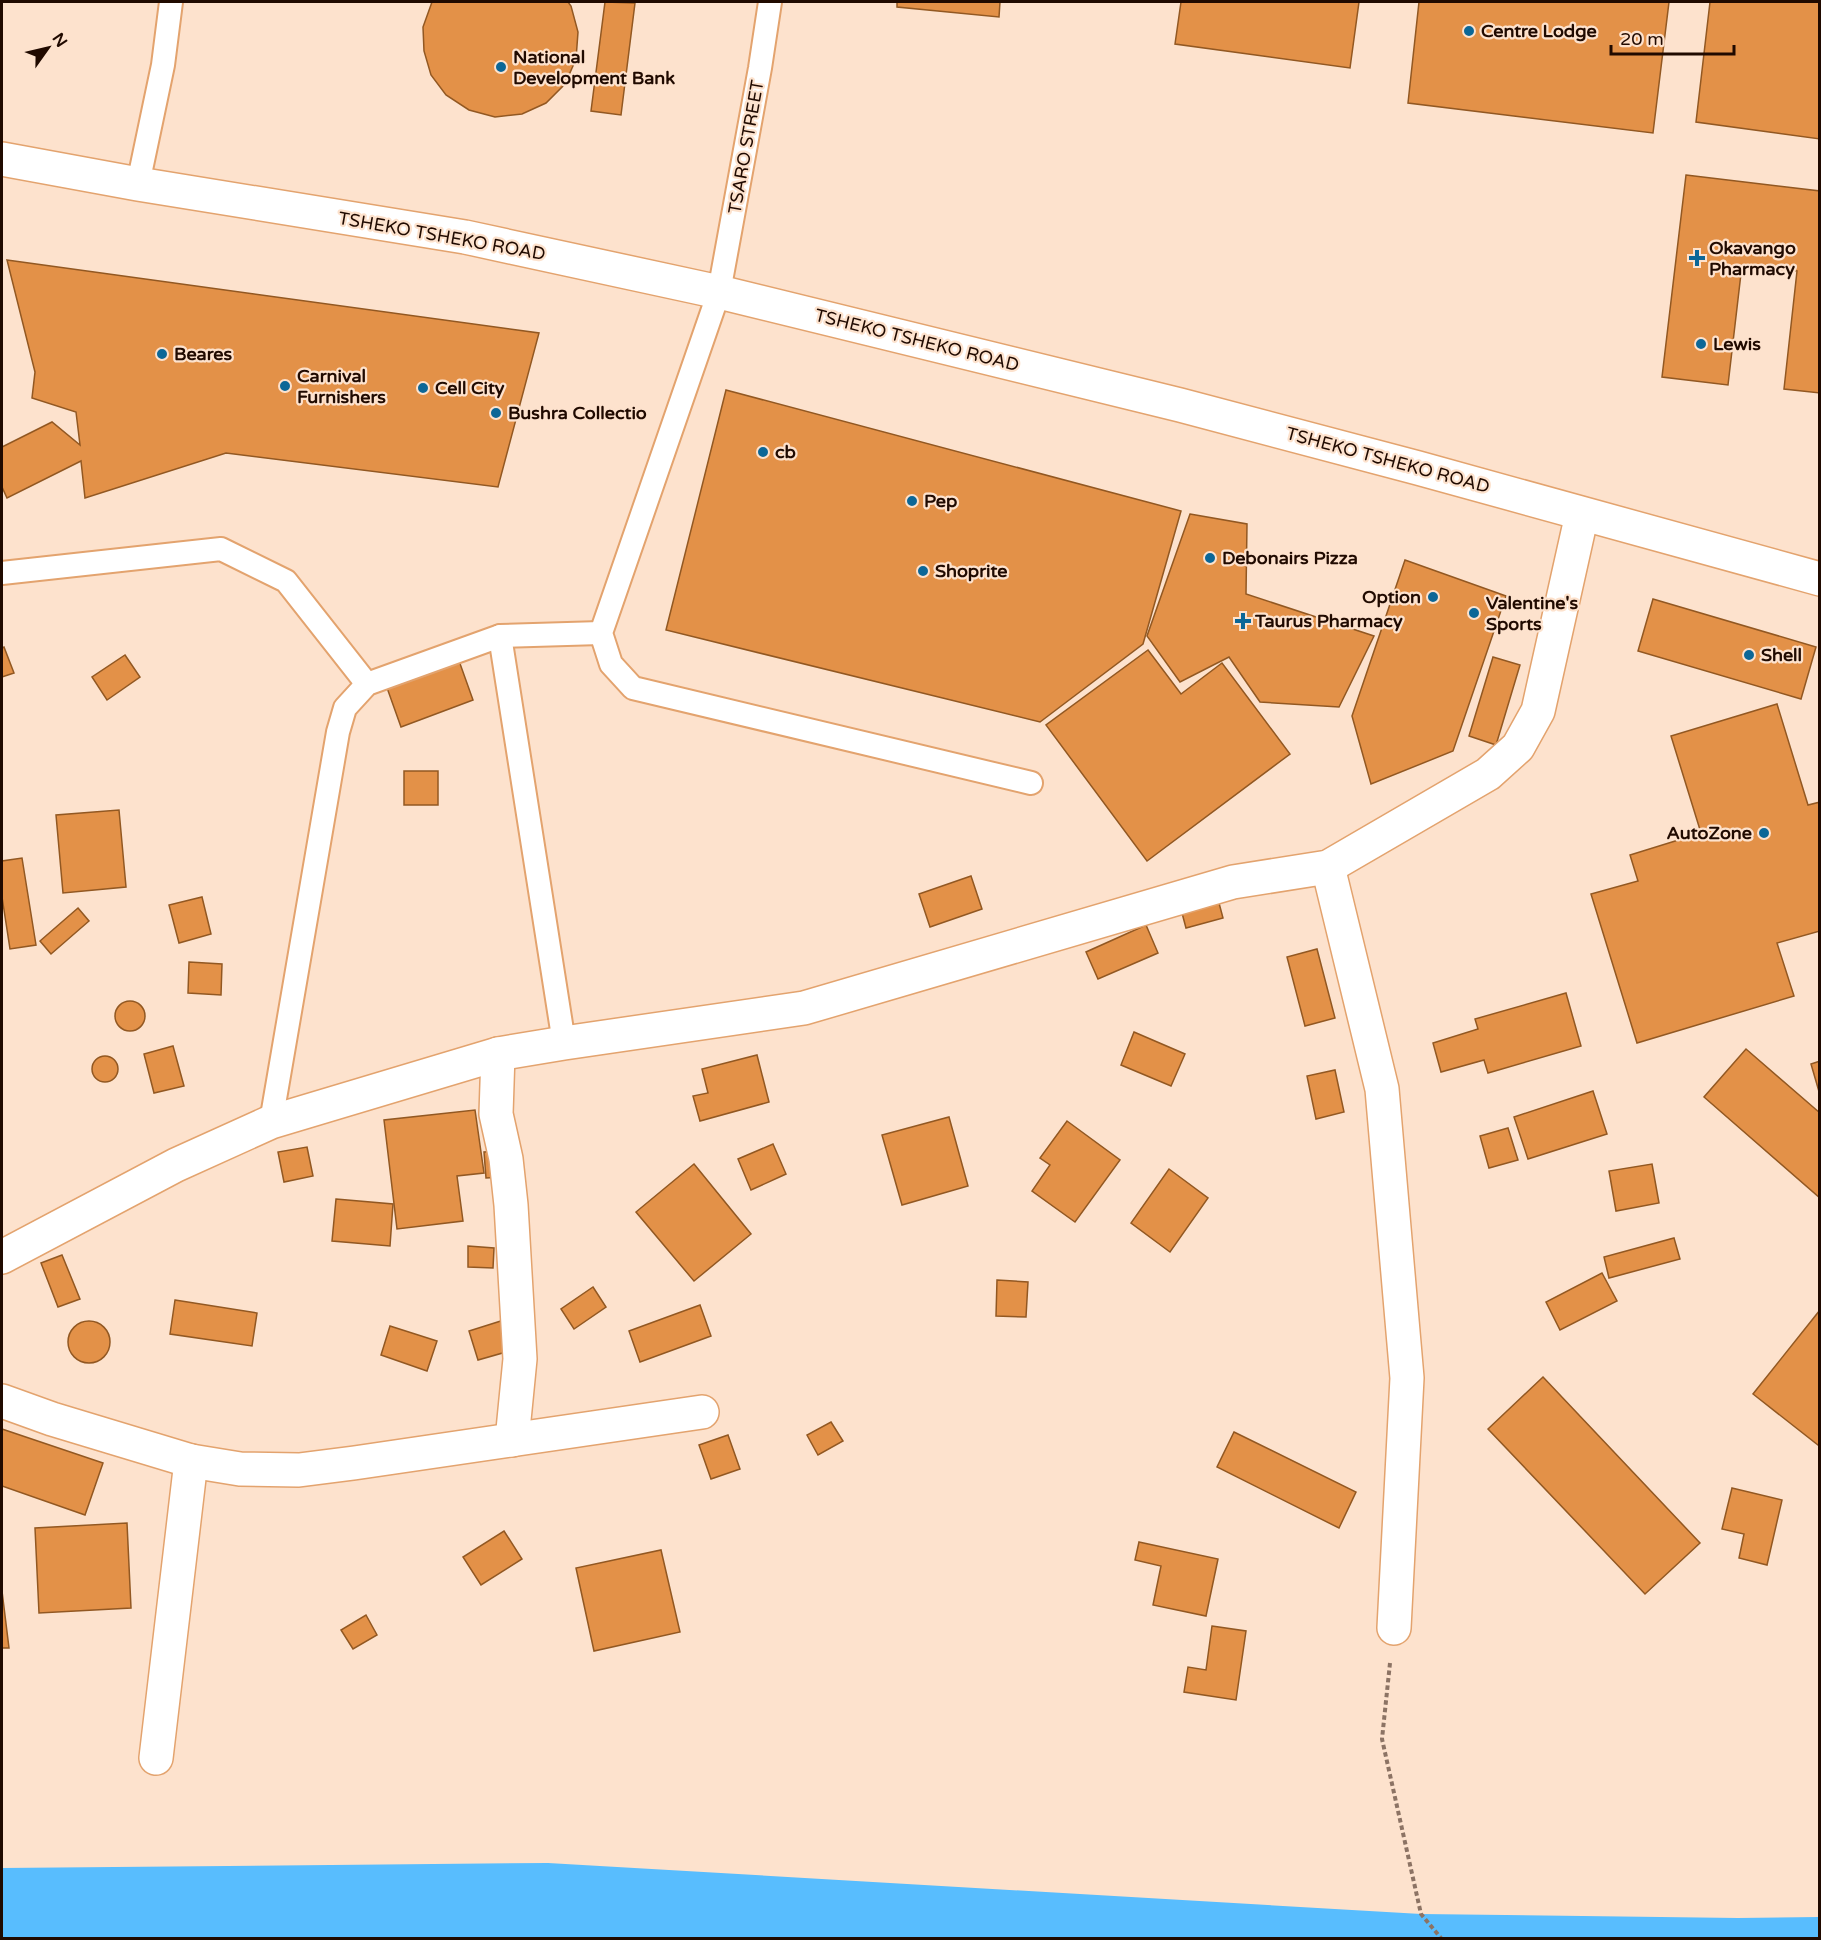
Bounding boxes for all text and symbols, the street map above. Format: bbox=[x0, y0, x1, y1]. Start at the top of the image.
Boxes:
north arrow bbox=[18, 18, 78, 78]
scale bar bbox=[1611, 18, 1734, 56]
place label: Centre Lodge bbox=[1481, 20, 1597, 42]
marker: Centre Lodge bbox=[1462, 24, 1476, 38]
text: 20 m bbox=[1620, 28, 1664, 50]
text: N bbox=[48, 29, 71, 51]
place label: National Development Bank bbox=[513, 46, 675, 89]
marker: National Development Bank bbox=[494, 60, 508, 74]
street label: TSARO STREET bbox=[723, 78, 769, 216]
street label: TSHEKO TSHEKO ROAD bbox=[337, 207, 547, 265]
place label: Okavango Pharmacy bbox=[1709, 237, 1796, 280]
marker: Okavango Pharmacy bbox=[1690, 251, 1704, 265]
street label: TSHEKO TSHEKO ROAD bbox=[812, 304, 1022, 376]
place label: Lewis bbox=[1713, 333, 1761, 355]
marker: Lewis bbox=[1694, 337, 1708, 351]
place label: Beares bbox=[174, 343, 232, 365]
marker: Beares bbox=[155, 347, 169, 361]
place label: Carnival Furnishers bbox=[297, 365, 386, 408]
place label: Cell City bbox=[435, 377, 505, 399]
marker: Carnival Furnishers bbox=[278, 379, 292, 393]
marker: Cell City bbox=[416, 381, 430, 395]
place label: Bushra Collectio bbox=[508, 402, 647, 424]
marker: Bushra Collectio bbox=[489, 406, 503, 420]
street label: TSHEKO TSHEKO ROAD bbox=[1284, 422, 1492, 498]
place label: cb bbox=[775, 441, 796, 463]
marker: cb bbox=[756, 445, 770, 459]
place label: Pep bbox=[924, 490, 957, 512]
marker: Pep bbox=[905, 494, 919, 508]
place label: Debonairs Pizza bbox=[1222, 547, 1358, 569]
marker: Debonairs Pizza bbox=[1203, 551, 1217, 565]
place label: Shoprite bbox=[935, 560, 1008, 582]
marker: Shoprite bbox=[916, 564, 930, 578]
place label: Option bbox=[1362, 586, 1421, 608]
marker: Option bbox=[1426, 590, 1440, 604]
place label: Valentine's Sports bbox=[1486, 592, 1579, 635]
marker: Valentine's Sports bbox=[1467, 606, 1481, 620]
place label: Taurus Pharmacy bbox=[1254, 610, 1403, 632]
marker: Taurus Pharmacy bbox=[1236, 614, 1250, 628]
place label: Shell bbox=[1761, 644, 1802, 666]
marker: Shell bbox=[1742, 648, 1756, 662]
place label: AutoZone bbox=[1667, 822, 1752, 844]
marker: AutoZone bbox=[1757, 826, 1771, 840]

